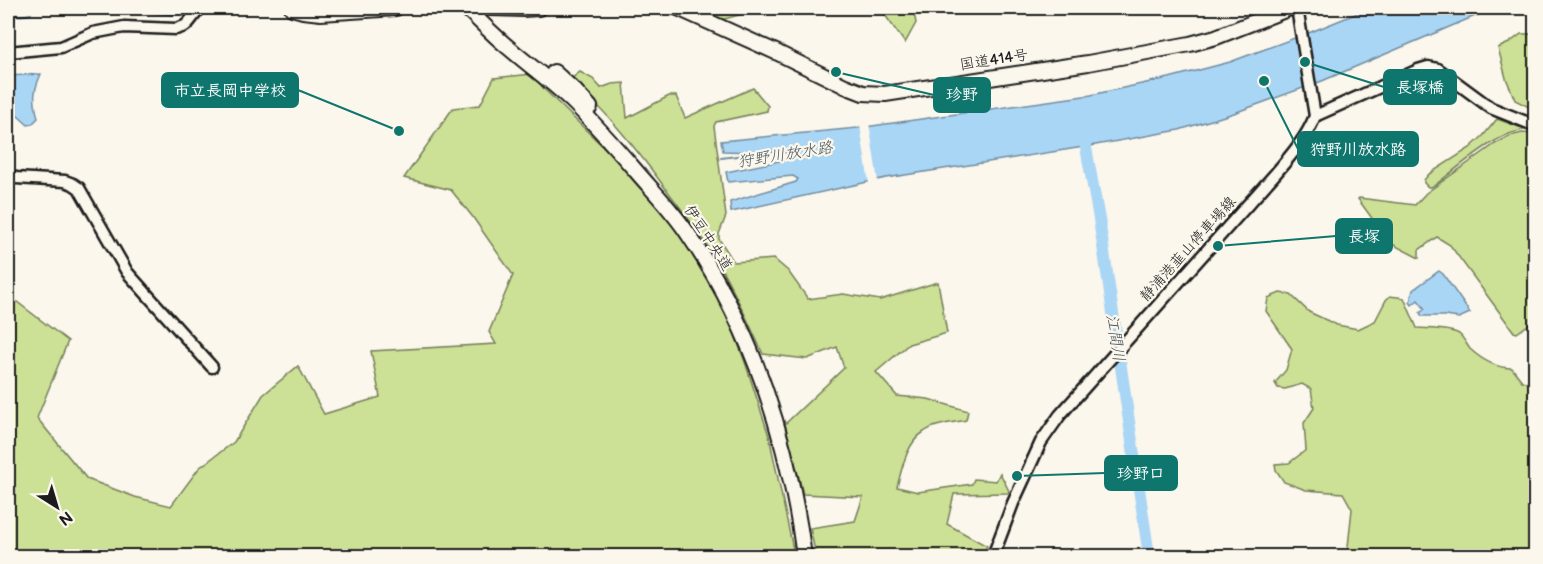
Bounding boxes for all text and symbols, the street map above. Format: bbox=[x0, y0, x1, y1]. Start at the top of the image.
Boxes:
street label: 国道414号 bbox=[958, 45, 1030, 75]
callout: 長塚橋 bbox=[1384, 70, 1456, 104]
callout: 市立長岡中学校 bbox=[162, 73, 298, 107]
callout: 珍野 bbox=[934, 78, 990, 112]
text: 長塚橋 bbox=[1396, 79, 1444, 98]
text: 市立長岡中学校 bbox=[174, 82, 286, 101]
text: 珍野 bbox=[946, 86, 978, 105]
callout: 狩野川放水路 bbox=[1298, 132, 1418, 166]
water label: 狩野川放水路 bbox=[736, 138, 835, 172]
text: 狩野川放水路 bbox=[1310, 141, 1406, 160]
street label: 静浦港韮山停車場線 bbox=[1136, 192, 1240, 306]
street label: 伊豆中央道 bbox=[680, 201, 736, 275]
callout: 長塚 bbox=[1336, 219, 1392, 253]
text: 長塚 bbox=[1348, 228, 1380, 247]
water label: 江間川 bbox=[1102, 313, 1128, 363]
callout: 珍野口 bbox=[1105, 456, 1177, 490]
text: 珍野口 bbox=[1117, 465, 1165, 484]
north arrow bbox=[27, 477, 87, 537]
text: N bbox=[55, 507, 76, 529]

